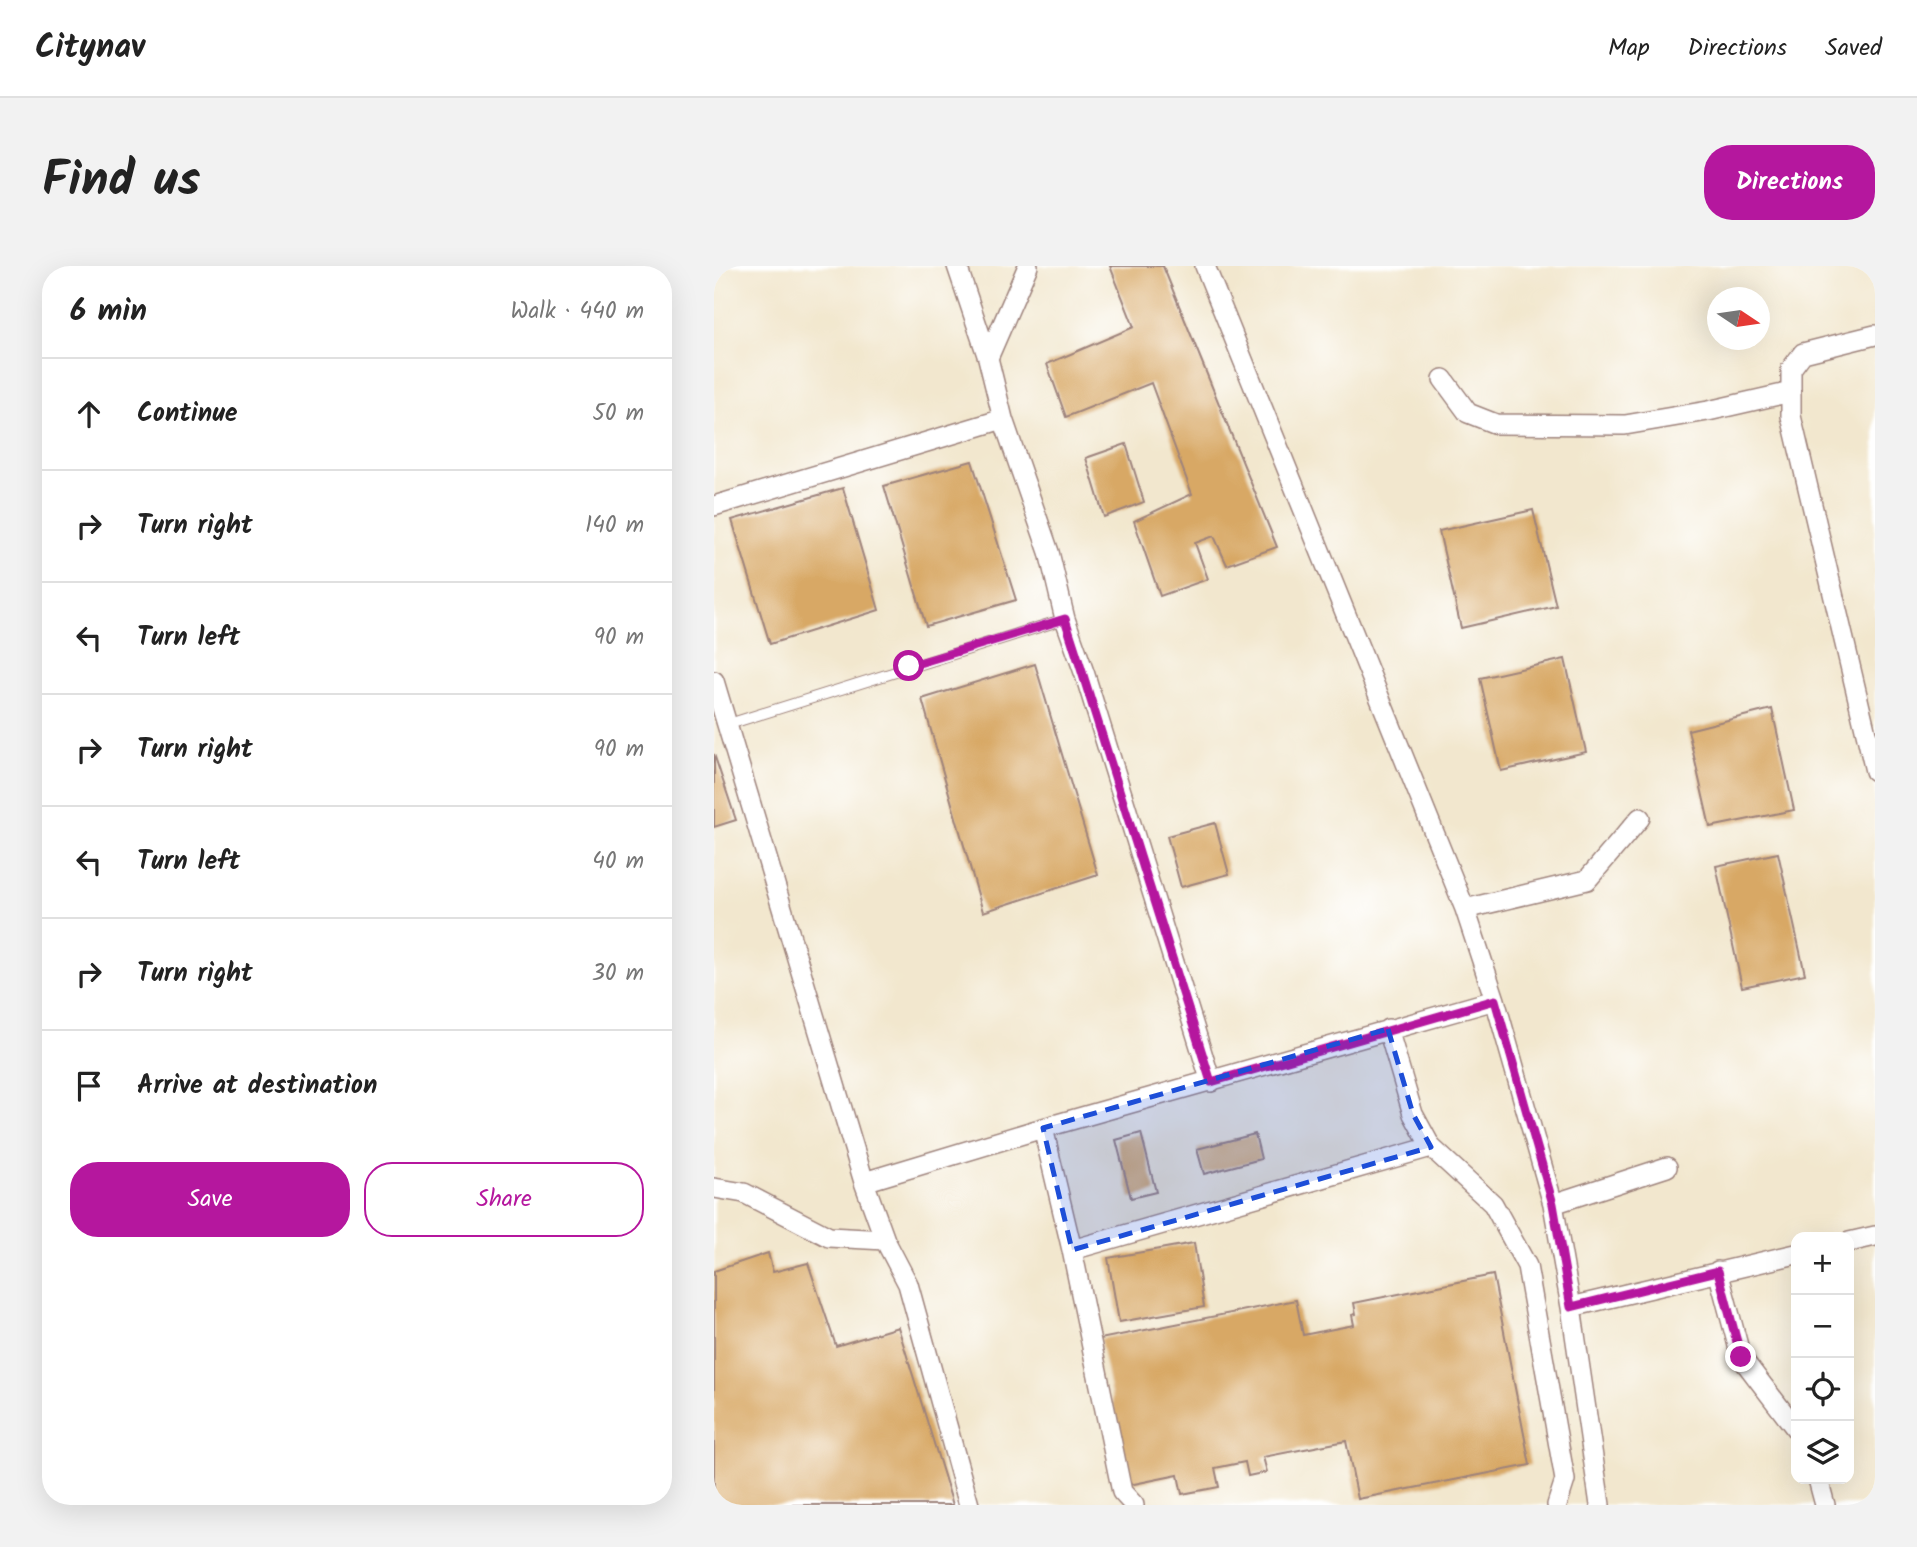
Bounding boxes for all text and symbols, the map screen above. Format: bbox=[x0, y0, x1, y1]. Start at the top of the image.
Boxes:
text: Citynav bbox=[35, 22, 145, 75]
text: Map bbox=[1608, 29, 1650, 68]
text: Directions bbox=[1688, 29, 1787, 68]
text: Saved bbox=[1825, 29, 1882, 68]
text: Find us bbox=[42, 143, 200, 221]
button: Directions bbox=[1704, 145, 1875, 220]
north arrow bbox=[1707, 287, 1770, 350]
text: 6 min bbox=[70, 288, 147, 336]
text: Walk · 440 m bbox=[511, 294, 644, 330]
text: Continue bbox=[137, 393, 238, 435]
icon: ahead bbox=[70, 395, 108, 433]
text: 50 m bbox=[593, 396, 644, 432]
text: Turn right bbox=[137, 505, 253, 547]
icon: right bbox=[70, 507, 108, 545]
text: 140 m bbox=[585, 508, 644, 544]
text: Turn left bbox=[137, 617, 240, 659]
icon: left bbox=[70, 619, 108, 657]
text: 90 m bbox=[594, 620, 644, 656]
route start bbox=[893, 650, 924, 681]
text: Turn right bbox=[137, 729, 253, 771]
icon: right bbox=[70, 731, 108, 769]
text: 90 m bbox=[594, 732, 644, 768]
text: Turn left bbox=[137, 841, 240, 883]
icon: left bbox=[70, 843, 108, 881]
text: 40 m bbox=[592, 844, 644, 880]
text: Turn right bbox=[137, 953, 253, 995]
icon: right bbox=[70, 955, 108, 993]
text: 30 m bbox=[592, 956, 644, 992]
text: Arrive at destination bbox=[137, 1065, 377, 1107]
icon: arrive bbox=[70, 1067, 108, 1105]
button: Save bbox=[70, 1162, 350, 1237]
button: Share bbox=[364, 1162, 644, 1237]
map controls bbox=[1791, 1232, 1854, 1484]
button: + bbox=[1791, 1232, 1854, 1295]
button: − bbox=[1791, 1295, 1854, 1358]
route end bbox=[1725, 1341, 1756, 1372]
button: locate bbox=[1791, 1358, 1854, 1421]
button: layers bbox=[1791, 1421, 1854, 1484]

